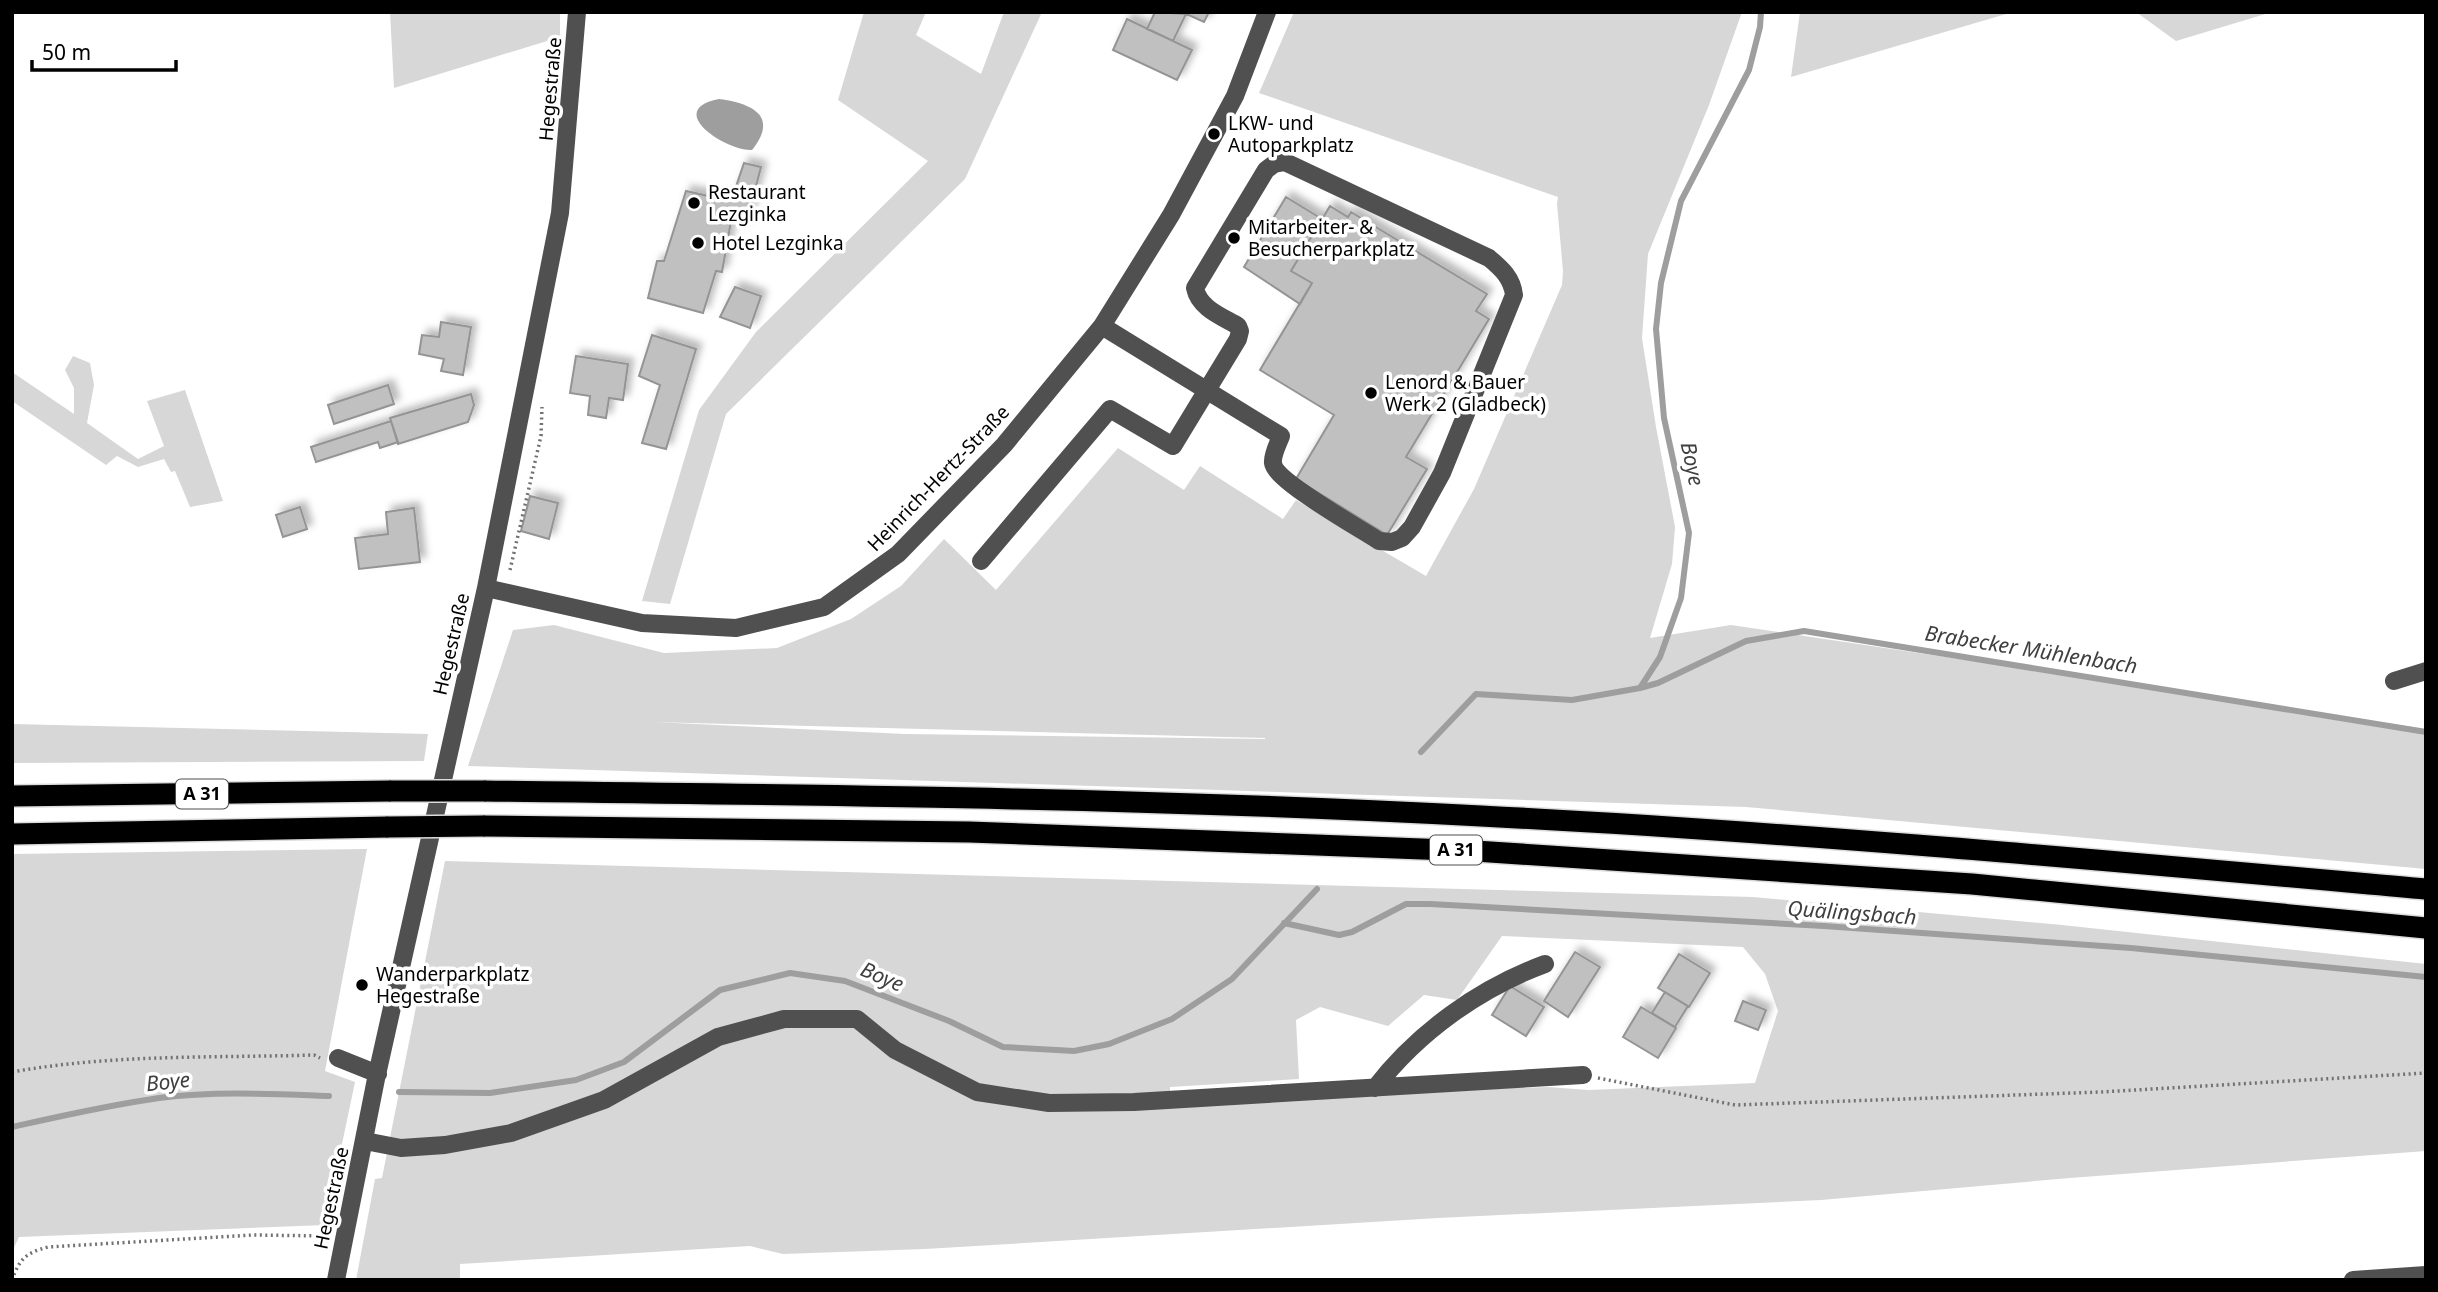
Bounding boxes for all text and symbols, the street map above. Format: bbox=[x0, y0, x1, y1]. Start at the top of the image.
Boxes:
scale bar bbox=[32, 28, 175, 72]
street label: Hegestraße bbox=[533, 36, 567, 142]
text: 50 m bbox=[42, 38, 91, 66]
place label: LKW- und Autoparkplatz bbox=[1228, 110, 1354, 158]
marker: LKW- und Autoparkplatz bbox=[1206, 126, 1222, 142]
place label: Restaurant Lezginka bbox=[708, 179, 806, 227]
marker: Restaurant Lezginka bbox=[686, 195, 702, 211]
place label: Mitarbeiter- & Besucherparkplatz bbox=[1248, 214, 1415, 262]
place label: Hotel Lezginka bbox=[712, 230, 844, 256]
marker: Mitarbeiter- & Besucherparkplatz bbox=[1226, 230, 1242, 246]
marker: Hotel Lezginka bbox=[690, 235, 706, 251]
place label: Lenord & Bauer Werk 2 (Gladbeck) bbox=[1385, 369, 1546, 417]
marker: Lenord & Bauer Werk 2 (Gladbeck) bbox=[1363, 385, 1379, 401]
street label: Heinrich-Hertz-Straße bbox=[861, 399, 1015, 557]
water label: Boye bbox=[1675, 439, 1711, 488]
street label: Hegestraße bbox=[427, 590, 475, 698]
water label: Brabecker Mühlenbach bbox=[1923, 618, 2139, 680]
road number: A 31 bbox=[176, 780, 228, 808]
road number: A 31 bbox=[1430, 836, 1482, 864]
water label: Quälingsbach bbox=[1787, 894, 1917, 930]
water label: Boye bbox=[857, 955, 908, 998]
place label: Wanderparkplatz Hegestraße bbox=[376, 961, 529, 1009]
marker: Wanderparkplatz Hegestraße bbox=[354, 977, 370, 993]
water label: Boye bbox=[144, 1065, 191, 1097]
street label: Hegestraße bbox=[307, 1144, 355, 1252]

